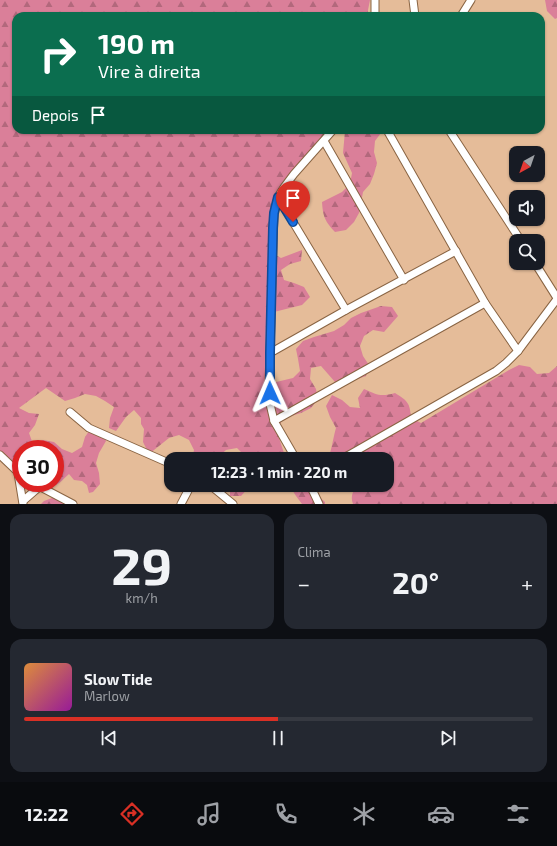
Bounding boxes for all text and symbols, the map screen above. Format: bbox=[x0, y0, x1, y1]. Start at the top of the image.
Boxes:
text: 190 m bbox=[98, 26, 175, 60]
icon: right bbox=[32, 28, 84, 80]
text: Vire à direita bbox=[98, 60, 201, 82]
icon: arrive bbox=[87, 104, 109, 126]
text: Depois bbox=[32, 106, 79, 124]
north arrow bbox=[509, 146, 545, 182]
map controls bbox=[509, 146, 545, 270]
pin bbox=[276, 181, 310, 222]
icon: arrive bbox=[282, 187, 304, 209]
button: sound bbox=[509, 190, 545, 226]
button: search bbox=[509, 234, 545, 270]
position arrow bbox=[249, 372, 291, 414]
speed limit sign: 30 bbox=[12, 440, 64, 492]
text: 12:23 · 1 min · 220 m bbox=[211, 463, 347, 481]
text: 29 bbox=[111, 533, 172, 595]
text: Clima bbox=[298, 544, 331, 560]
text: 20° bbox=[392, 564, 439, 600]
text: − bbox=[298, 570, 310, 596]
text: + bbox=[521, 570, 533, 596]
text: km/h bbox=[126, 590, 158, 606]
text: Slow Tide bbox=[84, 670, 152, 688]
text: Marlow bbox=[84, 688, 130, 704]
icon: previous bbox=[98, 727, 120, 749]
icon: pause bbox=[267, 727, 289, 749]
icon: next bbox=[437, 727, 459, 749]
icon: directions bbox=[118, 800, 146, 828]
icon: music bbox=[195, 800, 223, 828]
icon: phone bbox=[272, 800, 300, 828]
icon: climate bbox=[350, 800, 378, 828]
icon: car bbox=[427, 800, 455, 828]
icon: filters bbox=[504, 800, 532, 828]
text: 12:22 bbox=[25, 803, 68, 825]

